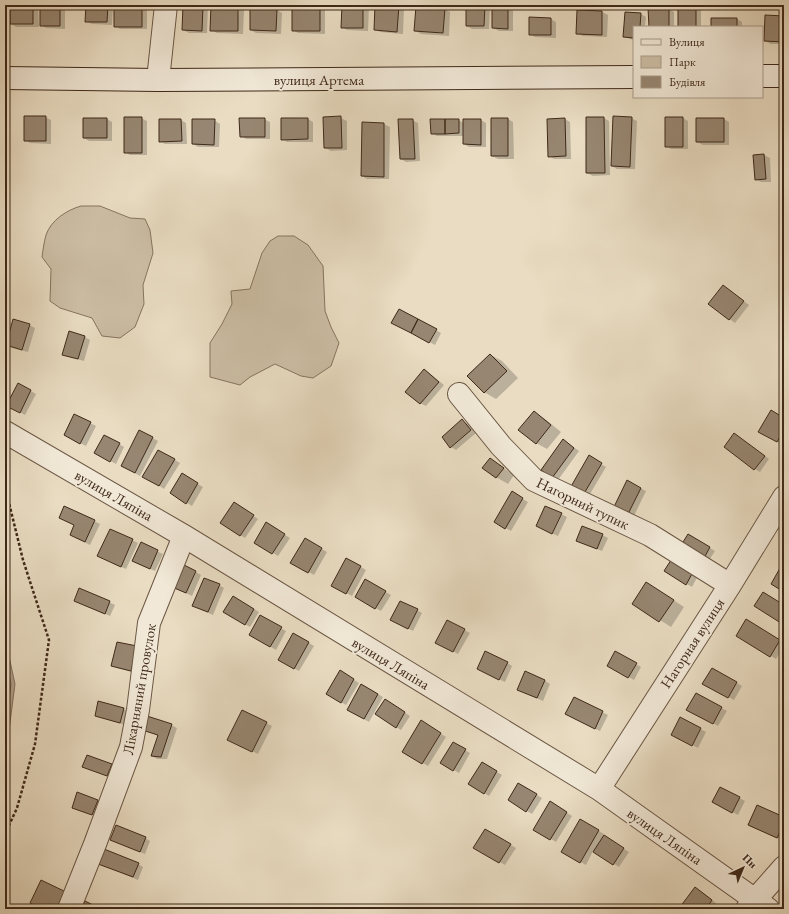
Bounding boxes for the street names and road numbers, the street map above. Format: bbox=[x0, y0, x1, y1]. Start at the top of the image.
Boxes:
street label: вулиця Артема bbox=[274, 70, 364, 89]
street label: вулиця Ляпіна bbox=[71, 465, 157, 525]
street label: Нагорний тупик bbox=[534, 472, 632, 534]
street label: Нагорная вулиця bbox=[656, 594, 728, 692]
street label: Лікарняний провулок bbox=[118, 622, 160, 756]
street label: вулиця Ляпіна bbox=[349, 632, 433, 694]
street label: вулиця Ляпіна bbox=[624, 803, 706, 869]

